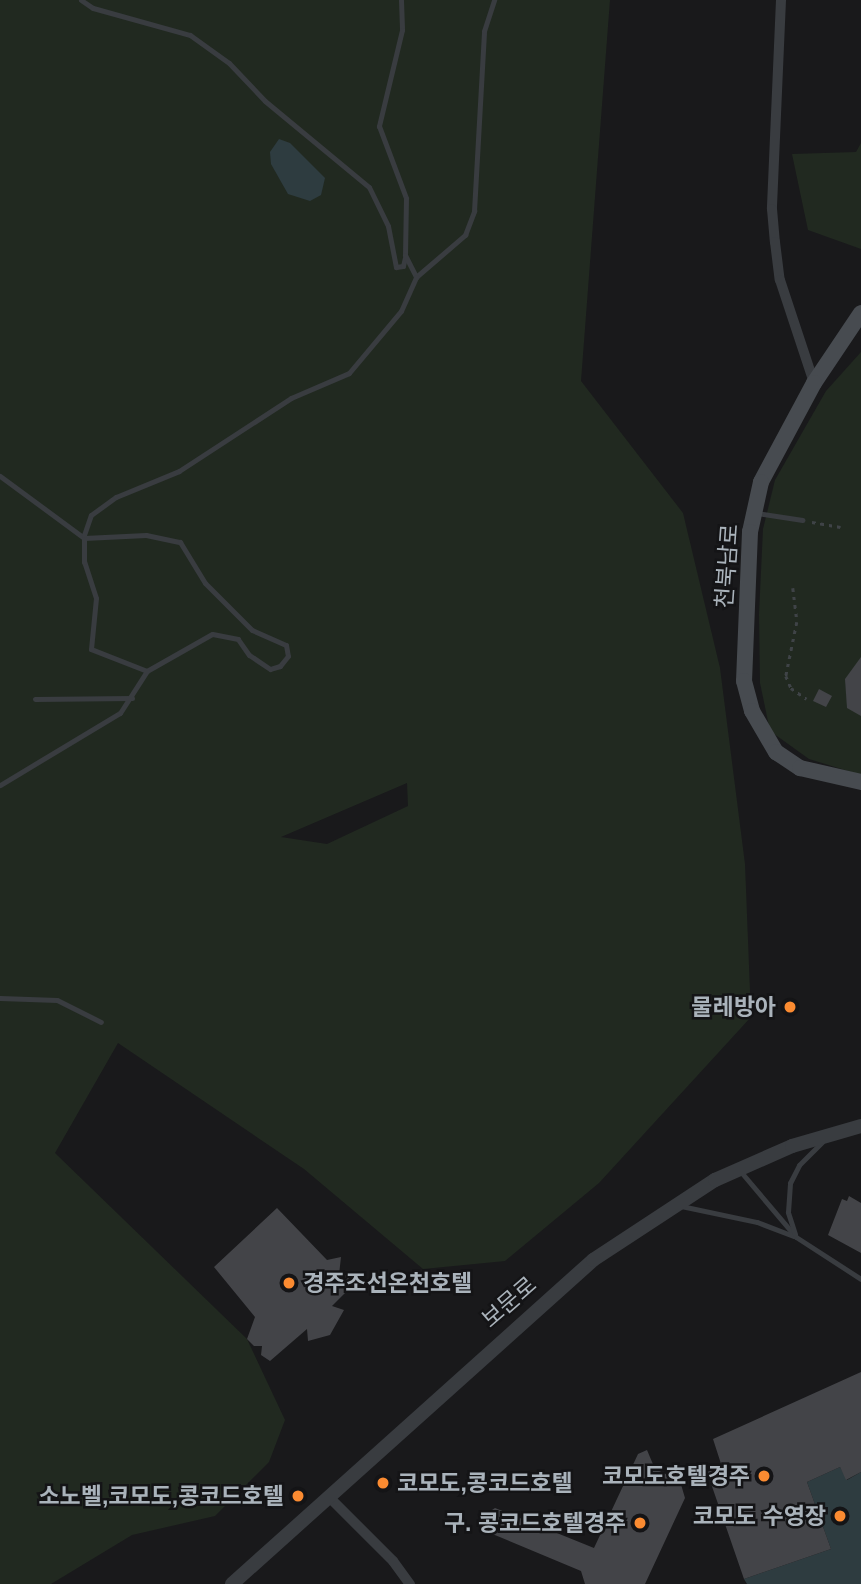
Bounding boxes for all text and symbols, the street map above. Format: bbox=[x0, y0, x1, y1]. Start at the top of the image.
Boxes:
street label: 천북남로 bbox=[710, 523, 744, 609]
place label: 물레방아 bbox=[691, 993, 776, 1021]
marker: 물레방아 bbox=[782, 999, 798, 1015]
place label: 경주조선온천호텔 bbox=[303, 1269, 472, 1297]
street label: 보문로 bbox=[476, 1271, 542, 1333]
marker: 경주조선온천호텔 bbox=[281, 1275, 297, 1291]
place label: 코모도호텔경주 bbox=[602, 1462, 750, 1490]
marker: 코모도호텔경주 bbox=[756, 1468, 772, 1484]
place label: 코모도,콩코드호텔 bbox=[397, 1469, 573, 1497]
marker: 코모도,콩코드호텔 bbox=[375, 1475, 391, 1491]
place label: 소노벨,코모도,콩코드호텔 bbox=[38, 1482, 284, 1510]
marker: 소노벨,코모도,콩코드호텔 bbox=[290, 1488, 306, 1504]
place label: 코모도 수영장 bbox=[693, 1502, 826, 1530]
marker: 코모도 수영장 bbox=[832, 1508, 848, 1524]
place label: 구. 콩코드호텔경주 bbox=[444, 1509, 626, 1537]
marker: 구. 콩코드호텔경주 bbox=[632, 1515, 648, 1531]

